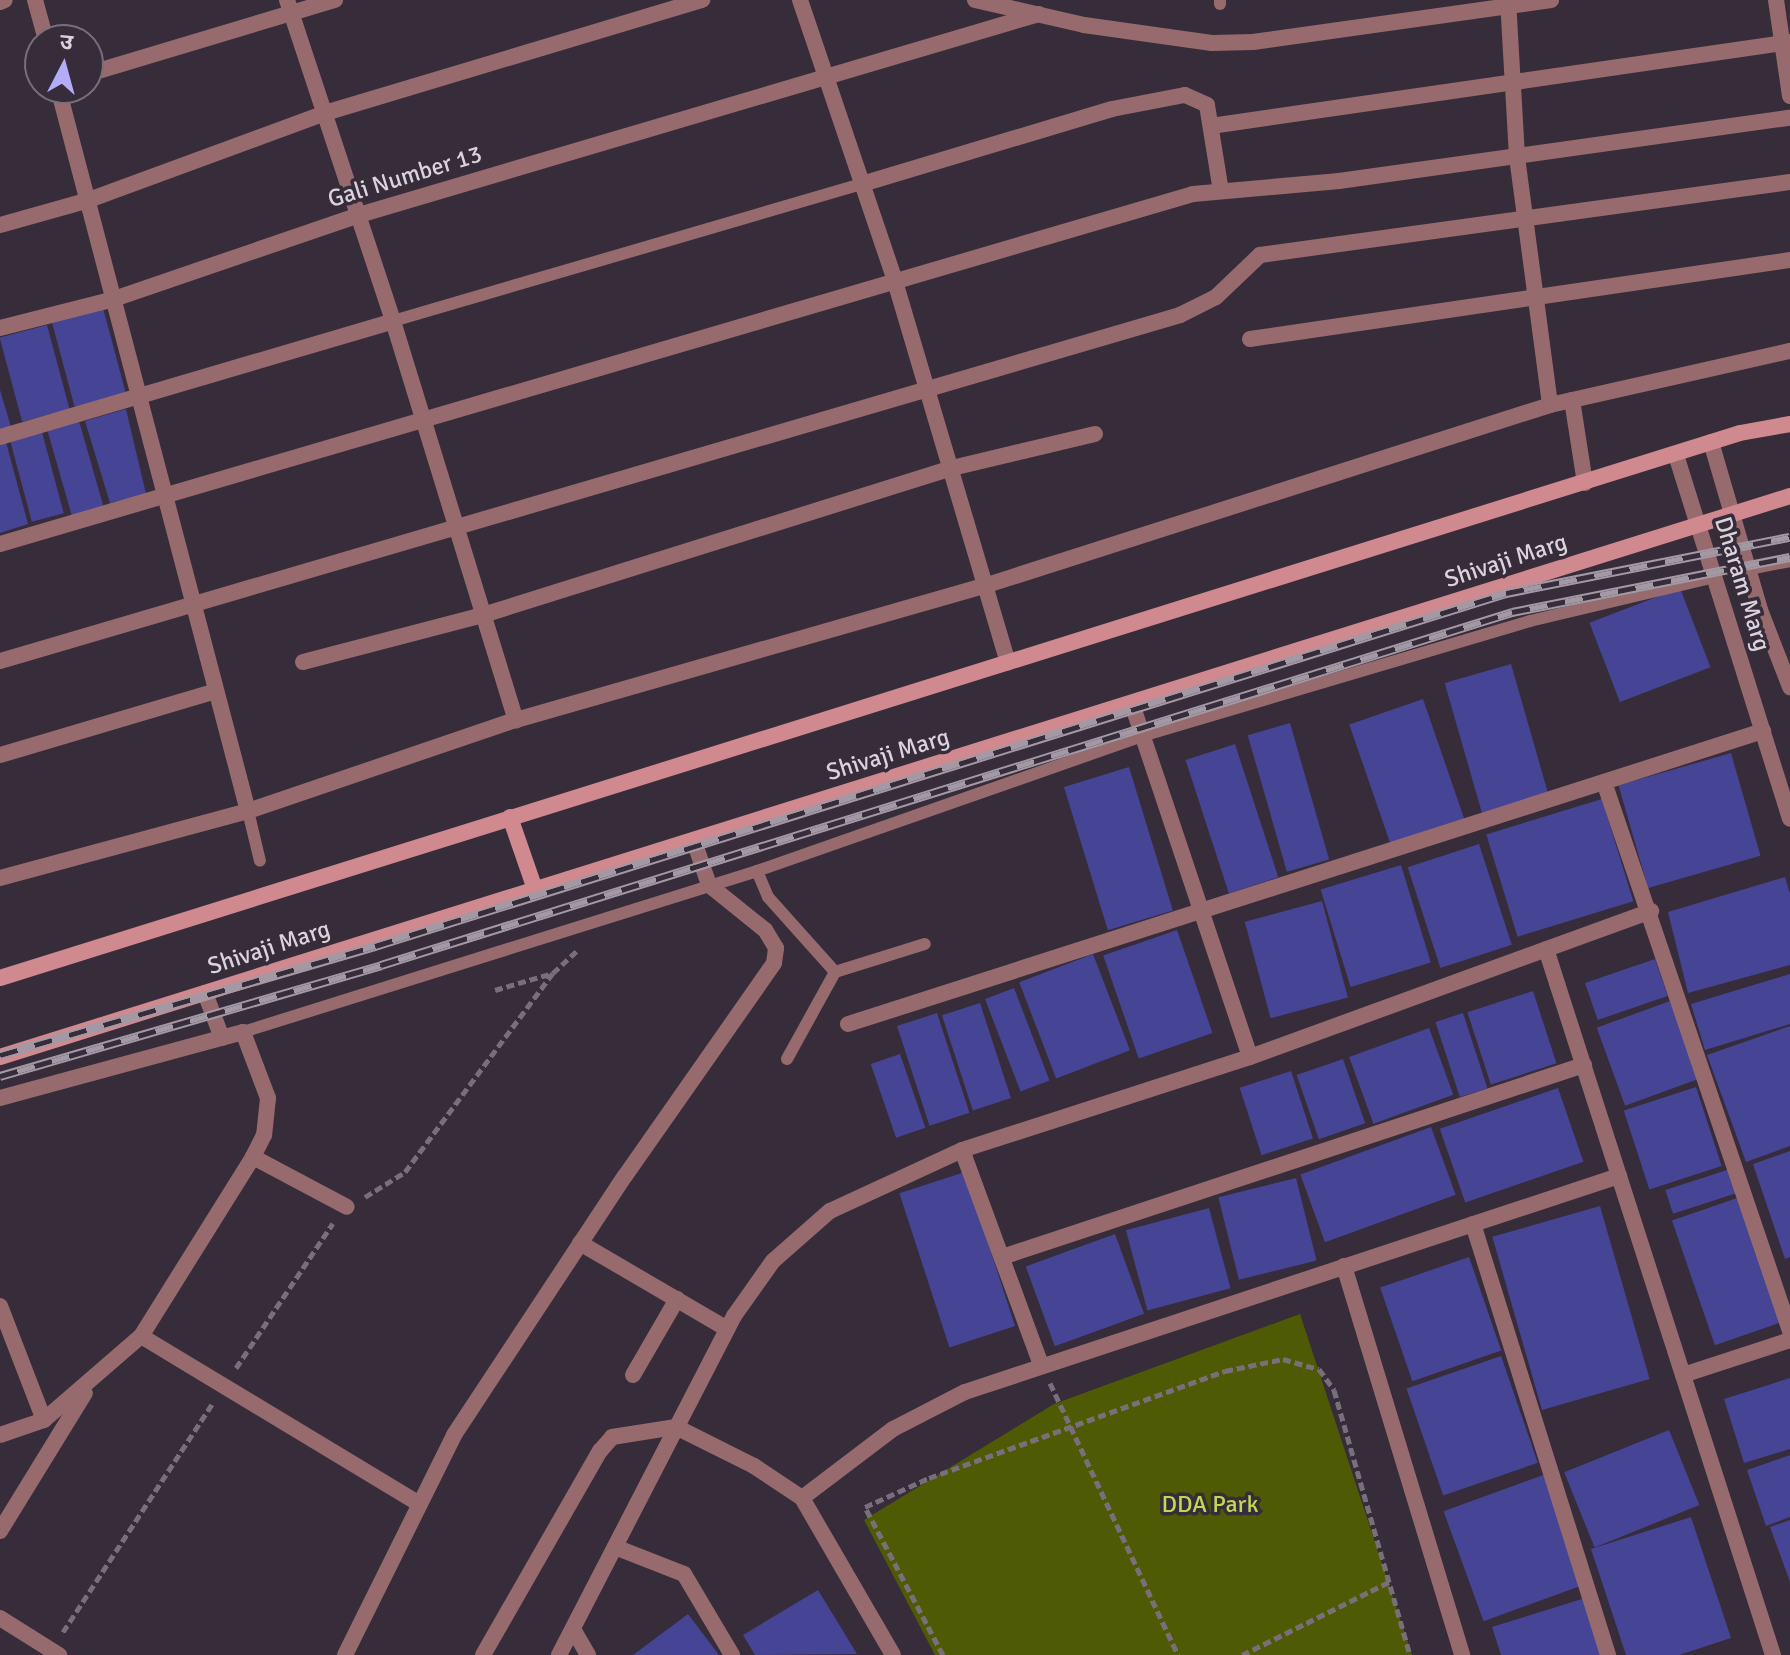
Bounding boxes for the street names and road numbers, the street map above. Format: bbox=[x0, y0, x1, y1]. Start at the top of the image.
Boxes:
street label: Gali Number 13 bbox=[324, 140, 486, 214]
street label: Dharam Marg bbox=[1708, 513, 1776, 655]
street label: Shivaji Marg bbox=[1441, 528, 1571, 594]
street label: Shivaji Marg bbox=[823, 723, 953, 787]
street label: Shivaji Marg bbox=[204, 915, 334, 981]

